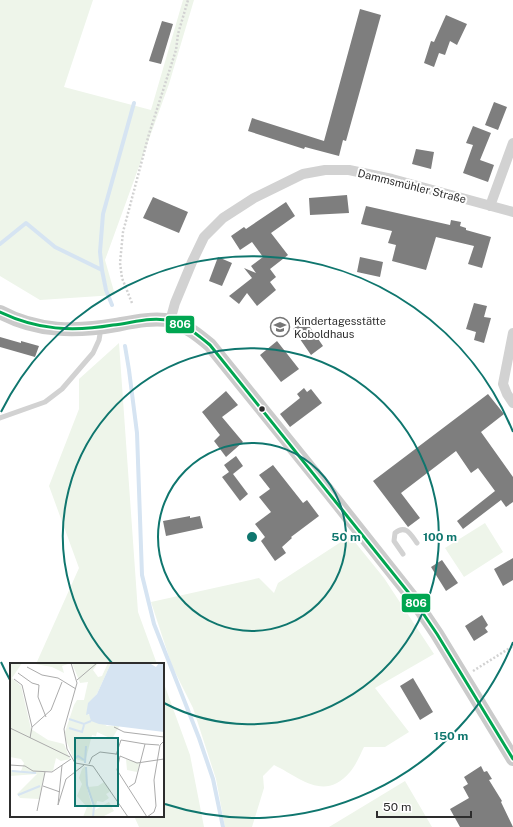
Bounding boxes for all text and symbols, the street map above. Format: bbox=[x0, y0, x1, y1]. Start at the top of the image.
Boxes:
street label: Dammsmühler Straße bbox=[357, 167, 467, 205]
line badge: 806 bbox=[165, 315, 195, 334]
place label: Kindertagesstätte Koboldhaus bbox=[294, 315, 386, 340]
school or university icon: Kindertagesstätte Koboldhaus bbox=[269, 316, 291, 338]
text: 806 bbox=[169, 318, 191, 330]
unlabelled marker bbox=[257, 404, 267, 414]
centre of rings bbox=[245, 530, 259, 544]
text: 50 m bbox=[331, 530, 361, 544]
text: 100 m bbox=[423, 530, 457, 544]
line badge: 806 bbox=[401, 593, 431, 613]
text: 806 bbox=[405, 597, 427, 609]
inset map bbox=[10, 663, 164, 817]
text: 150 m bbox=[434, 729, 468, 743]
scale bar bbox=[377, 793, 471, 819]
text: 50 m bbox=[383, 800, 411, 814]

